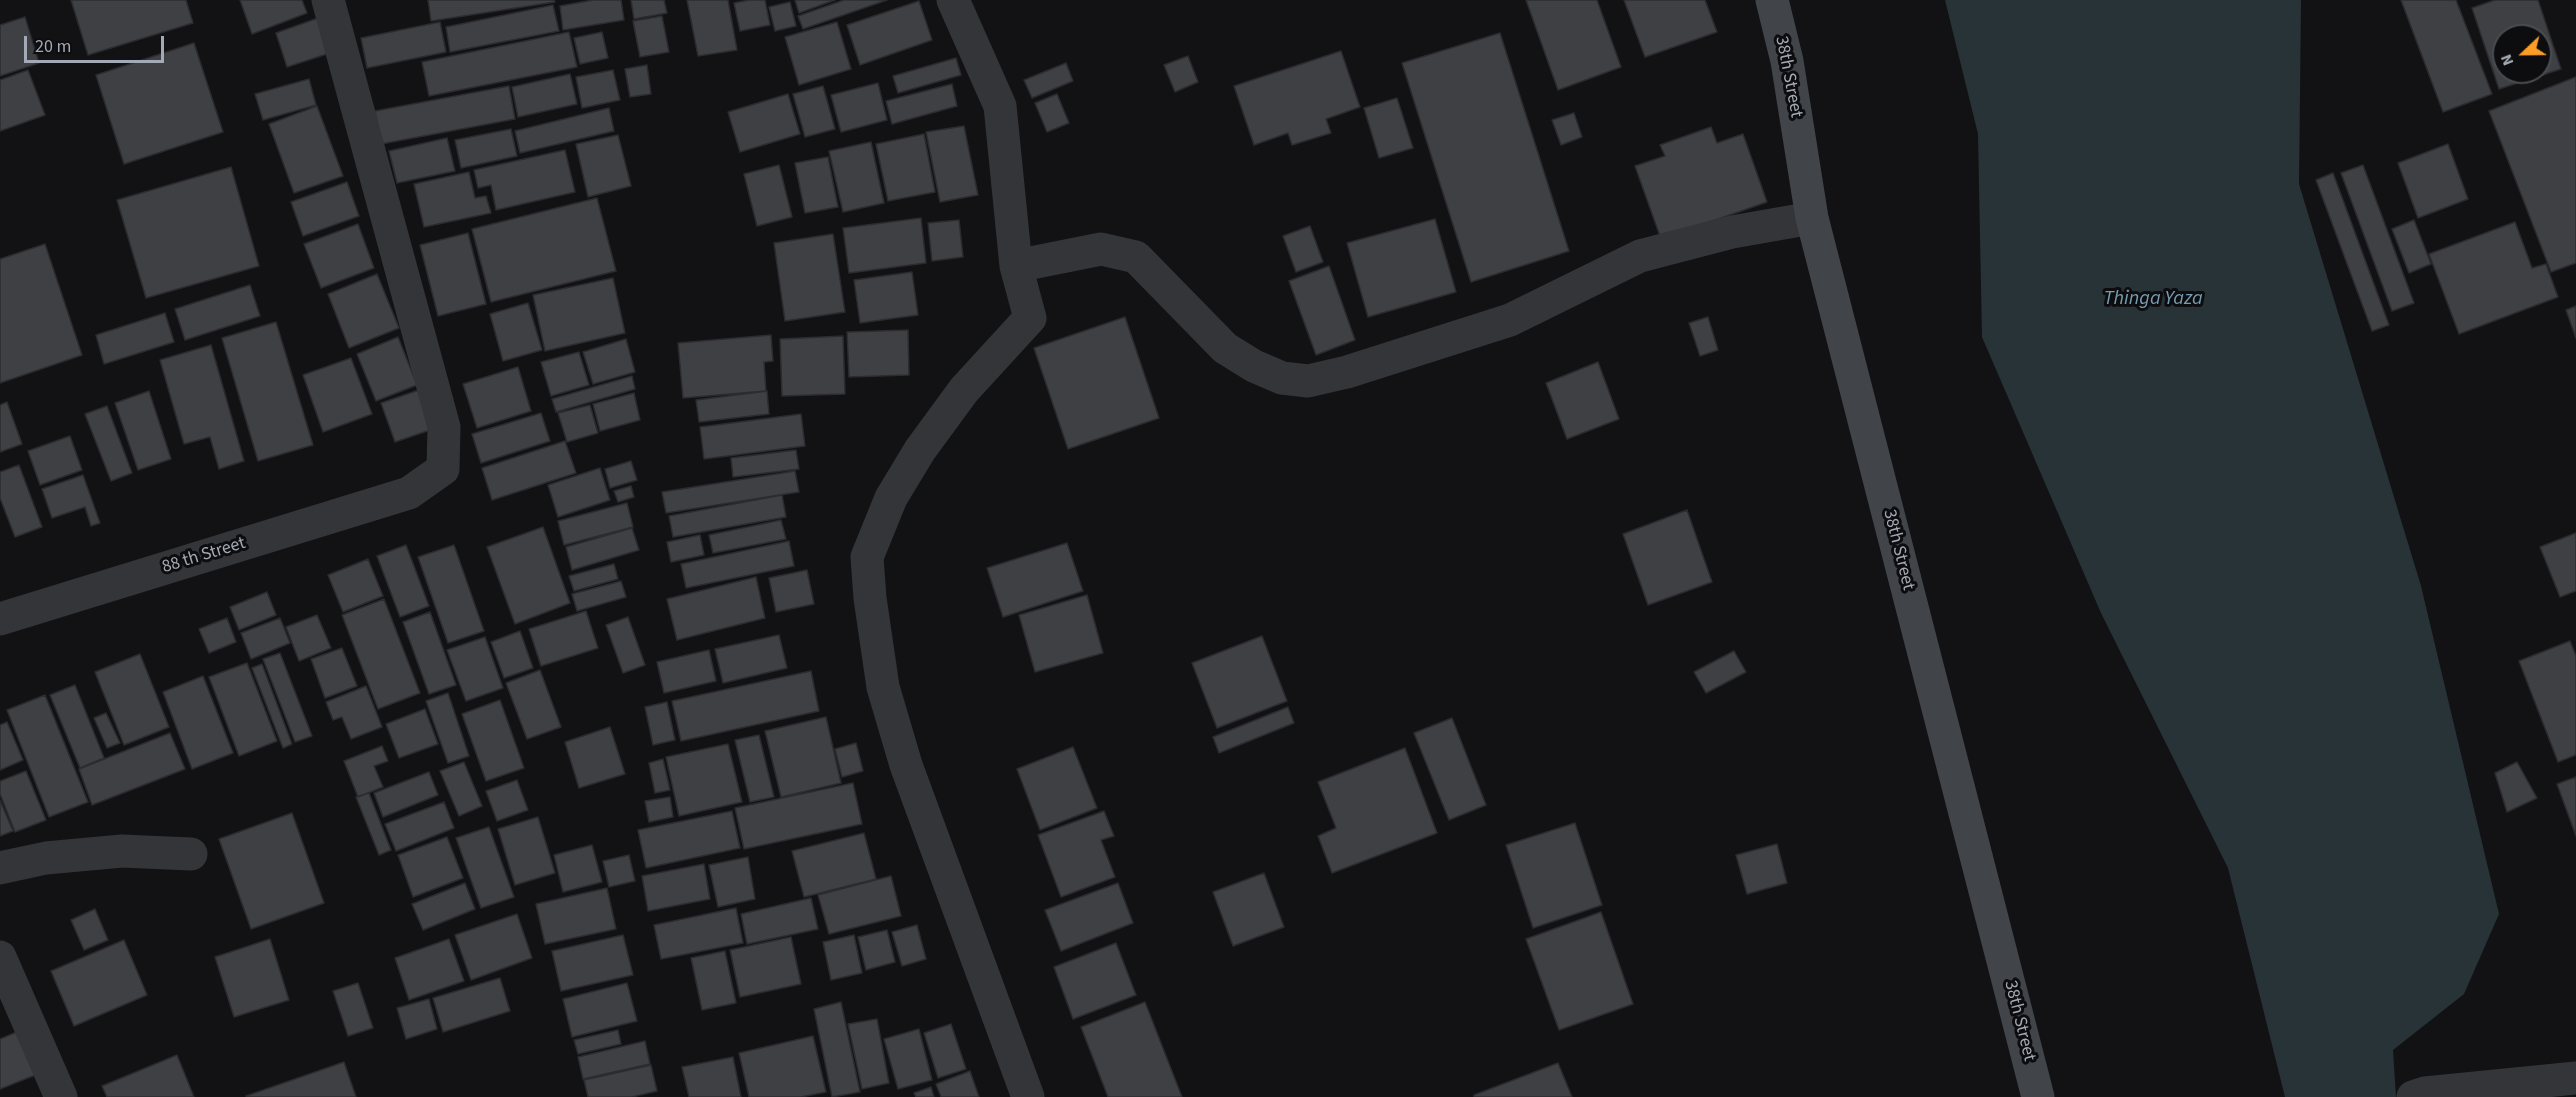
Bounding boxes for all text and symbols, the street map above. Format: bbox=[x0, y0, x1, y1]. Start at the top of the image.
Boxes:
scale bar bbox=[27, 24, 166, 62]
north arrow bbox=[2492, 24, 2552, 84]
text: 20 m bbox=[35, 34, 71, 59]
street label: 38th Street bbox=[1770, 34, 1806, 120]
text: N bbox=[2495, 51, 2519, 69]
water label: Thinga Yaza bbox=[2103, 288, 2203, 312]
street label: 38th Street bbox=[1878, 507, 1918, 593]
street label: 88 th Street bbox=[160, 533, 248, 579]
street label: 38th Street bbox=[1999, 978, 2039, 1064]

